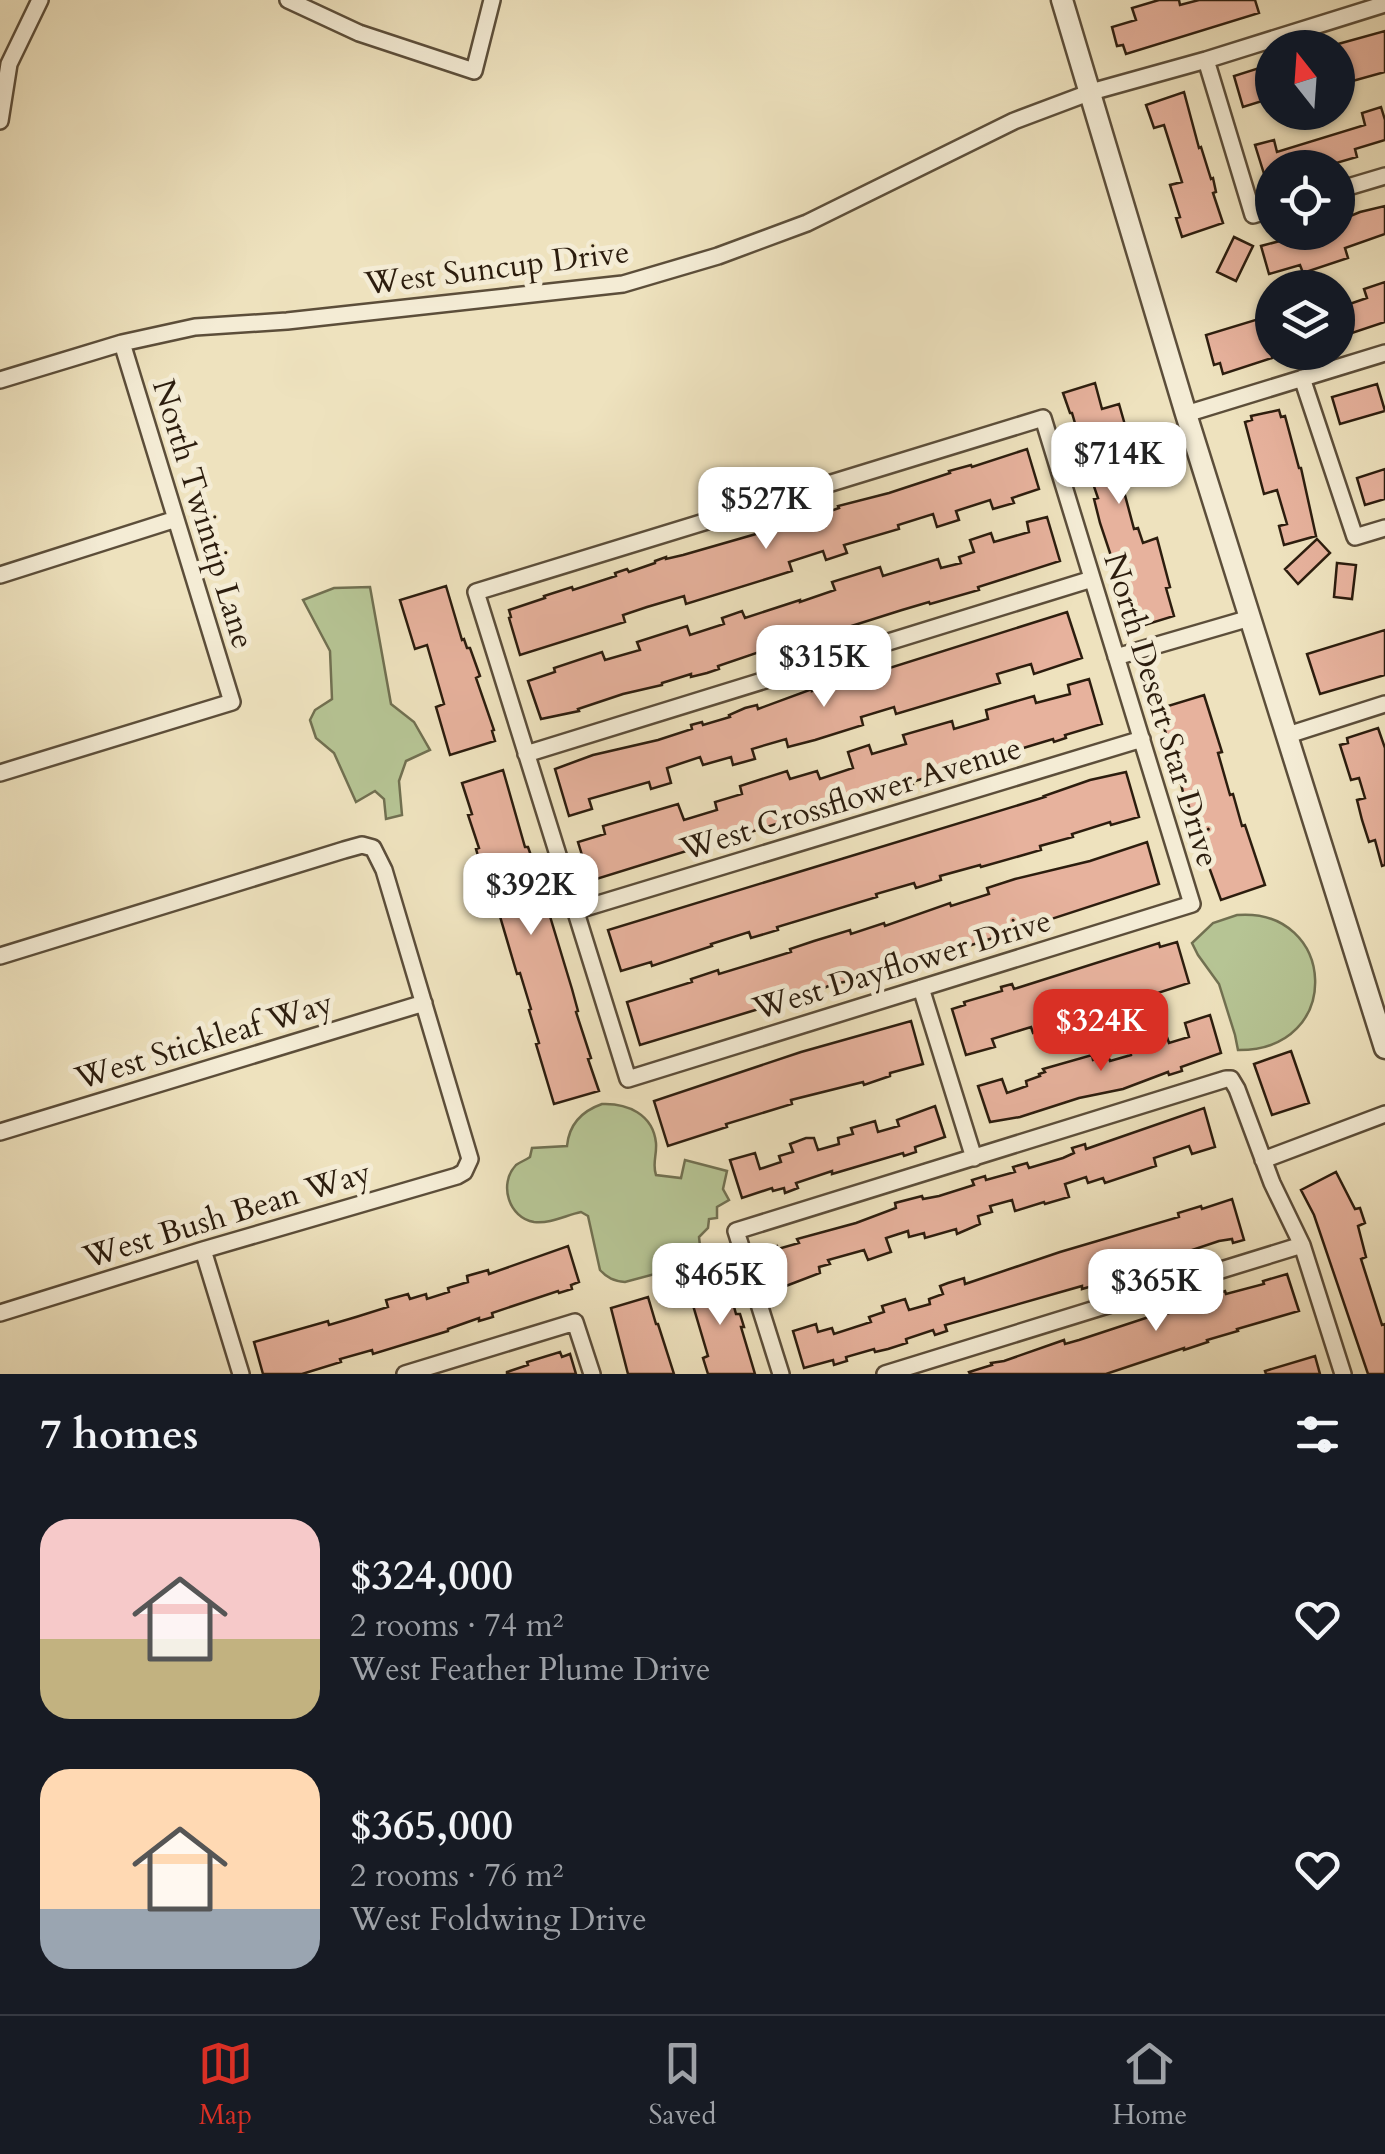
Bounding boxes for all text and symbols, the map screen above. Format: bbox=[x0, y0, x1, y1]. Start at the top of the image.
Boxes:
north arrow bbox=[1255, 30, 1355, 130]
map controls bbox=[1255, 30, 1355, 370]
button: locate bbox=[1255, 150, 1355, 250]
street label: West Suncup Drive bbox=[361, 230, 632, 306]
button: layers bbox=[1255, 270, 1355, 370]
street label: North Twintip Lane bbox=[141, 374, 265, 654]
pin: $714K bbox=[1049, 422, 1189, 507]
text: $714K bbox=[1073, 432, 1165, 476]
pin: $527K bbox=[696, 467, 836, 552]
text: $527K bbox=[720, 477, 812, 521]
street label: North Desert Star Drive bbox=[1092, 548, 1230, 872]
pin: $315K bbox=[754, 625, 894, 710]
text: $315K bbox=[778, 635, 870, 679]
street label: West Crossflower Avenue bbox=[674, 726, 1027, 872]
pin: $392K bbox=[461, 853, 601, 938]
text: $392K bbox=[485, 863, 577, 907]
street label: West Dayflower Drive bbox=[747, 899, 1056, 1032]
street label: West Stickleaf Way bbox=[69, 981, 338, 1101]
pin: $324K bbox=[1031, 989, 1171, 1074]
text: $324K bbox=[1055, 999, 1147, 1043]
street label: West Bush Bean Way bbox=[77, 1150, 376, 1280]
pin: $465K bbox=[650, 1243, 790, 1328]
pin: $365K bbox=[1086, 1249, 1226, 1334]
text: $465K bbox=[674, 1253, 766, 1297]
text: $365K bbox=[1110, 1259, 1202, 1303]
text: 7 homes bbox=[40, 1406, 198, 1463]
icon: filters bbox=[1290, 1407, 1345, 1462]
text: $324,000 bbox=[350, 1547, 513, 1604]
icon: home bbox=[120, 1559, 240, 1679]
icon: heart bbox=[1290, 1592, 1345, 1647]
text: 2 rooms · 74 m² bbox=[350, 1604, 563, 1648]
text: West Feather Plume Drive bbox=[350, 1648, 711, 1692]
text: $365,000 bbox=[350, 1797, 513, 1854]
icon: home bbox=[120, 1809, 240, 1929]
icon: heart bbox=[1290, 1842, 1345, 1897]
text: 2 rooms · 76 m² bbox=[350, 1854, 563, 1898]
text: West Foldwing Drive bbox=[350, 1898, 647, 1942]
tab: Map bbox=[198, 2036, 253, 2134]
tab: Saved bbox=[649, 2036, 716, 2134]
tab: Home bbox=[1112, 2036, 1187, 2134]

